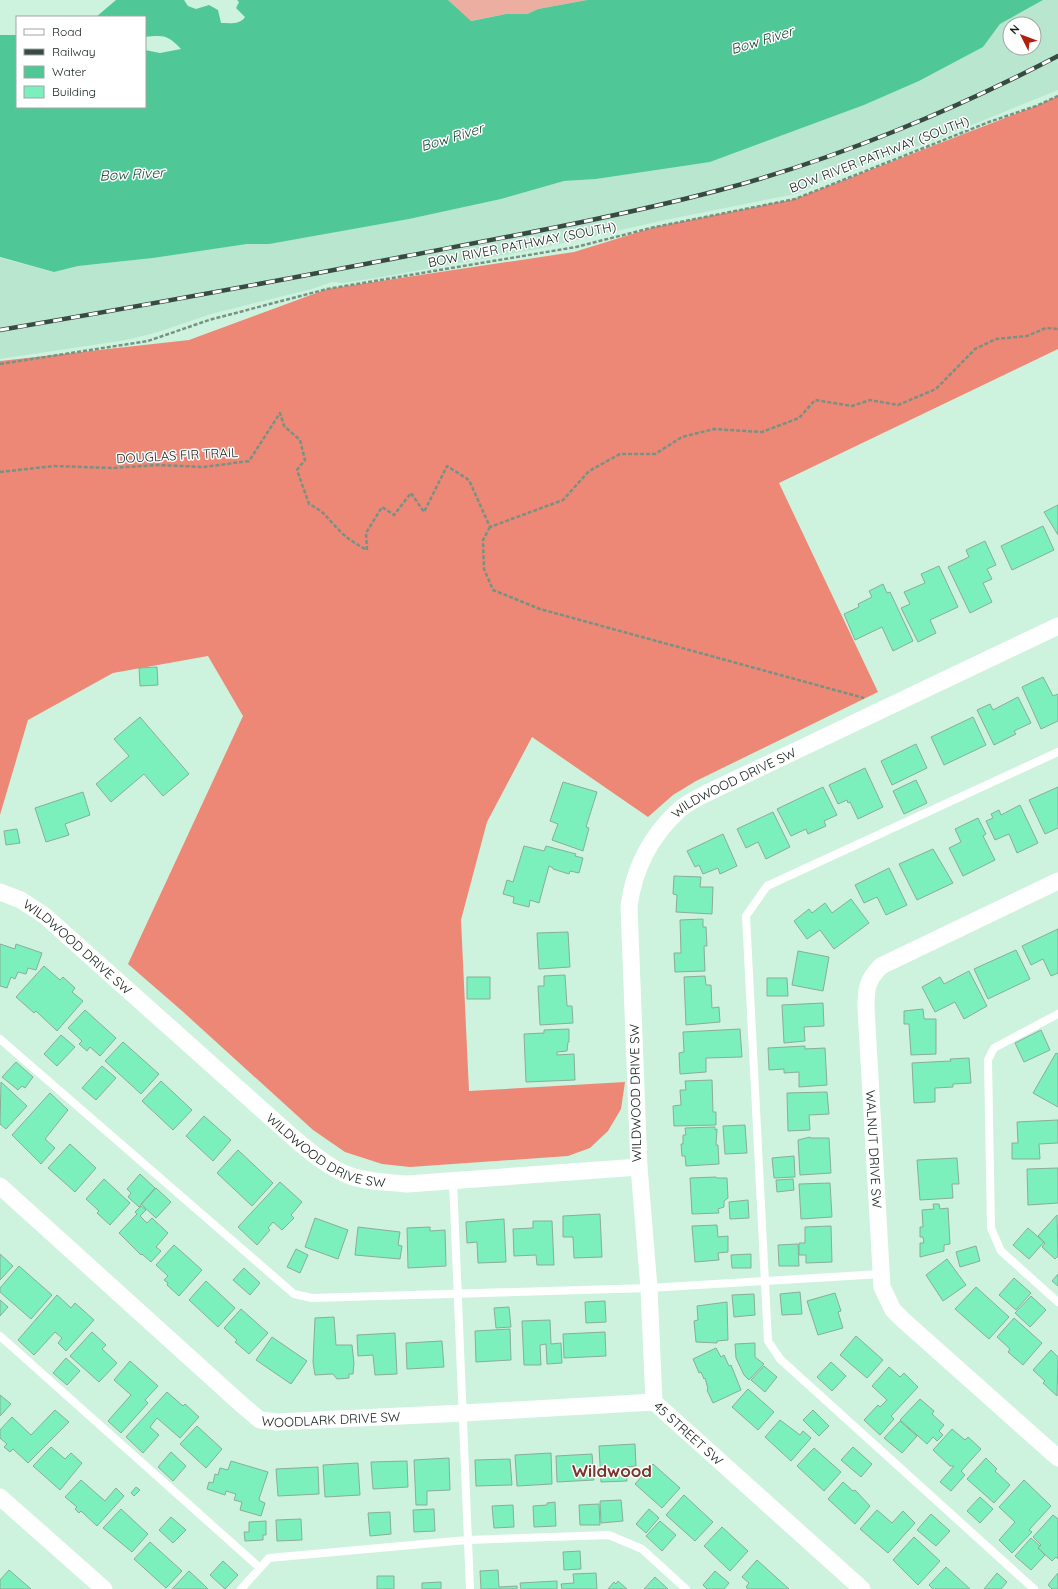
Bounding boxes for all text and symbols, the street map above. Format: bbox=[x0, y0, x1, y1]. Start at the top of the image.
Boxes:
legend bbox=[16, 16, 146, 108]
north arrow bbox=[1002, 16, 1042, 56]
water label: Bow River bbox=[728, 21, 797, 58]
text: N bbox=[1007, 22, 1022, 37]
text: Road bbox=[52, 24, 82, 39]
text: Railway bbox=[52, 44, 96, 59]
text: Water bbox=[52, 64, 87, 79]
text: Building bbox=[52, 84, 96, 99]
street label: BOW RIVER PATHWAY (SOUTH) bbox=[787, 112, 971, 196]
water label: Bow River bbox=[418, 118, 487, 155]
water label: Bow River bbox=[99, 163, 166, 185]
street label: BOW RIVER PATHWAY (SOUTH) bbox=[427, 218, 618, 270]
street label: DOUGLAS FIR TRAIL bbox=[116, 444, 238, 466]
street label: WILDWOOD DRIVE SW bbox=[668, 744, 799, 821]
street label: WILDWOOD DRIVE SW bbox=[20, 896, 136, 998]
street label: WILDWOOD DRIVE SW bbox=[626, 1023, 644, 1162]
street label: WALNUT DRIVE SW bbox=[863, 1089, 885, 1209]
street label: WILDWOOD DRIVE SW bbox=[263, 1110, 387, 1190]
street label: 45 STREET SW bbox=[651, 1398, 727, 1469]
street label: WOODLARK DRIVE SW bbox=[261, 1408, 401, 1430]
district label: Wildwood bbox=[572, 1460, 652, 1481]

